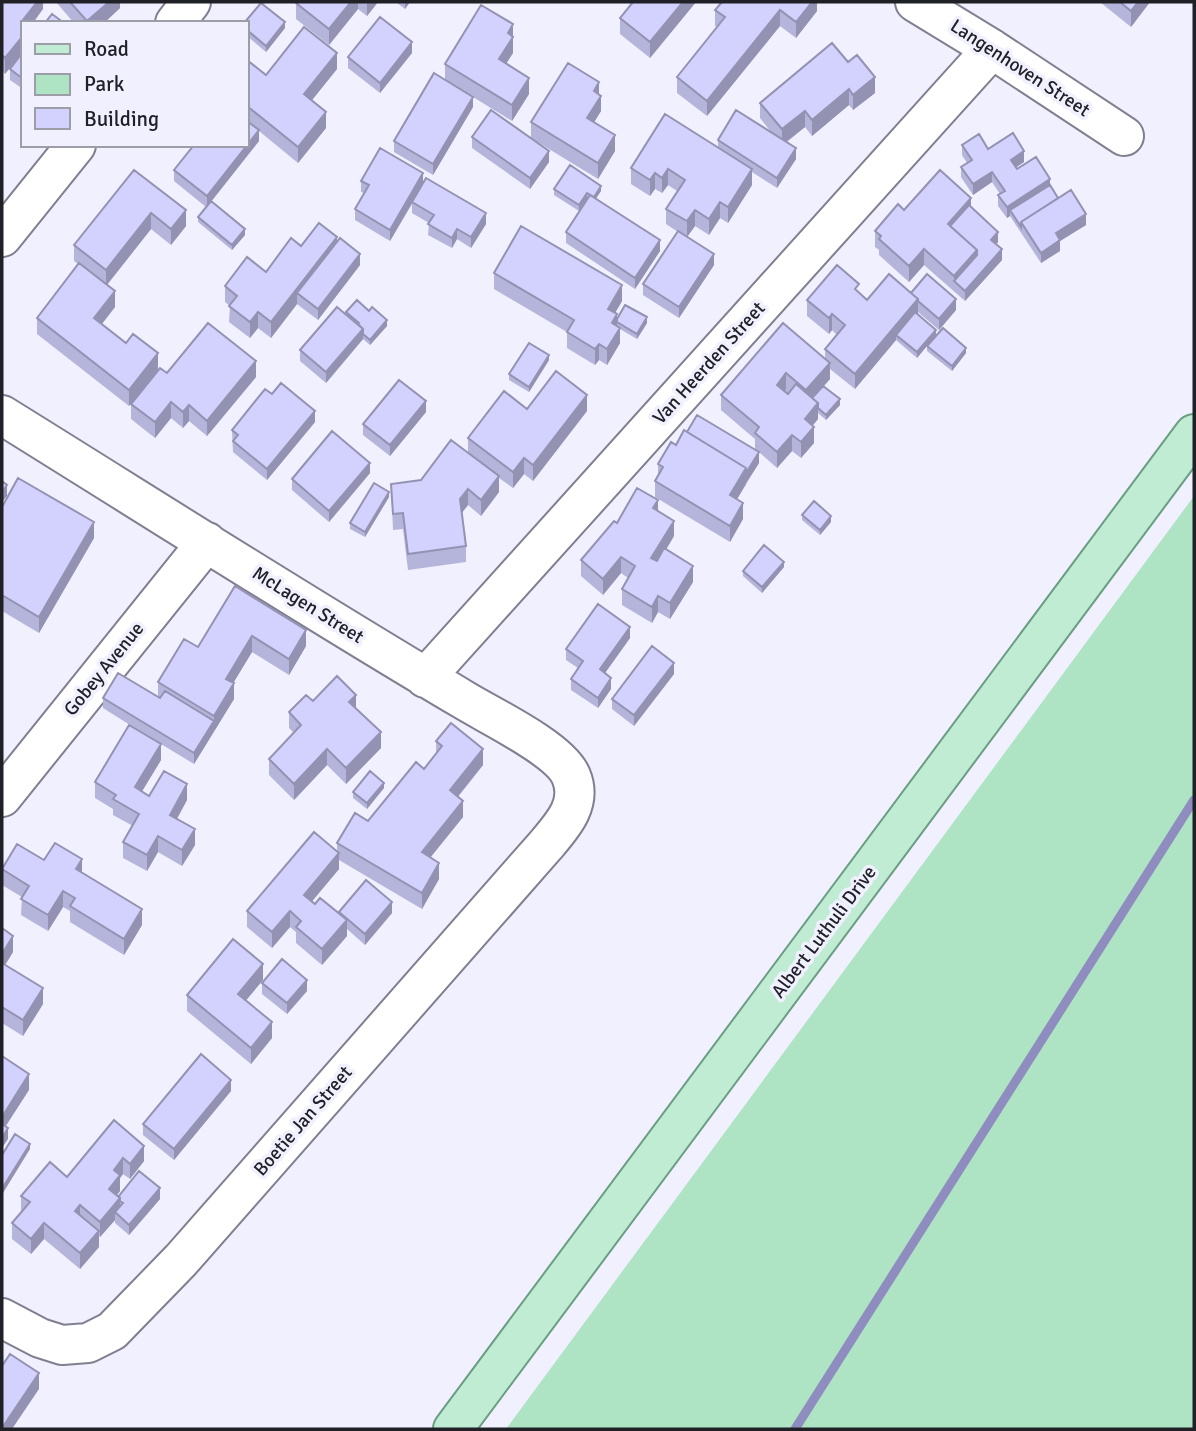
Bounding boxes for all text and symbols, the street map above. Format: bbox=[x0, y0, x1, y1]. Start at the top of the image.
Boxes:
street label: Langenhoven Street bbox=[946, 14, 1095, 122]
legend bbox=[21, 21, 248, 147]
text: Road bbox=[84, 36, 129, 62]
text: Park bbox=[84, 71, 125, 97]
text: Building bbox=[84, 106, 159, 132]
street label: Van Heerden Street bbox=[648, 297, 771, 429]
street label: McLagen Street bbox=[248, 561, 369, 649]
street label: Gobey Avenue bbox=[59, 617, 149, 721]
street label: Albert Luthuli Drive bbox=[766, 861, 882, 1003]
street label: Boetie Jan Street bbox=[249, 1061, 358, 1181]

